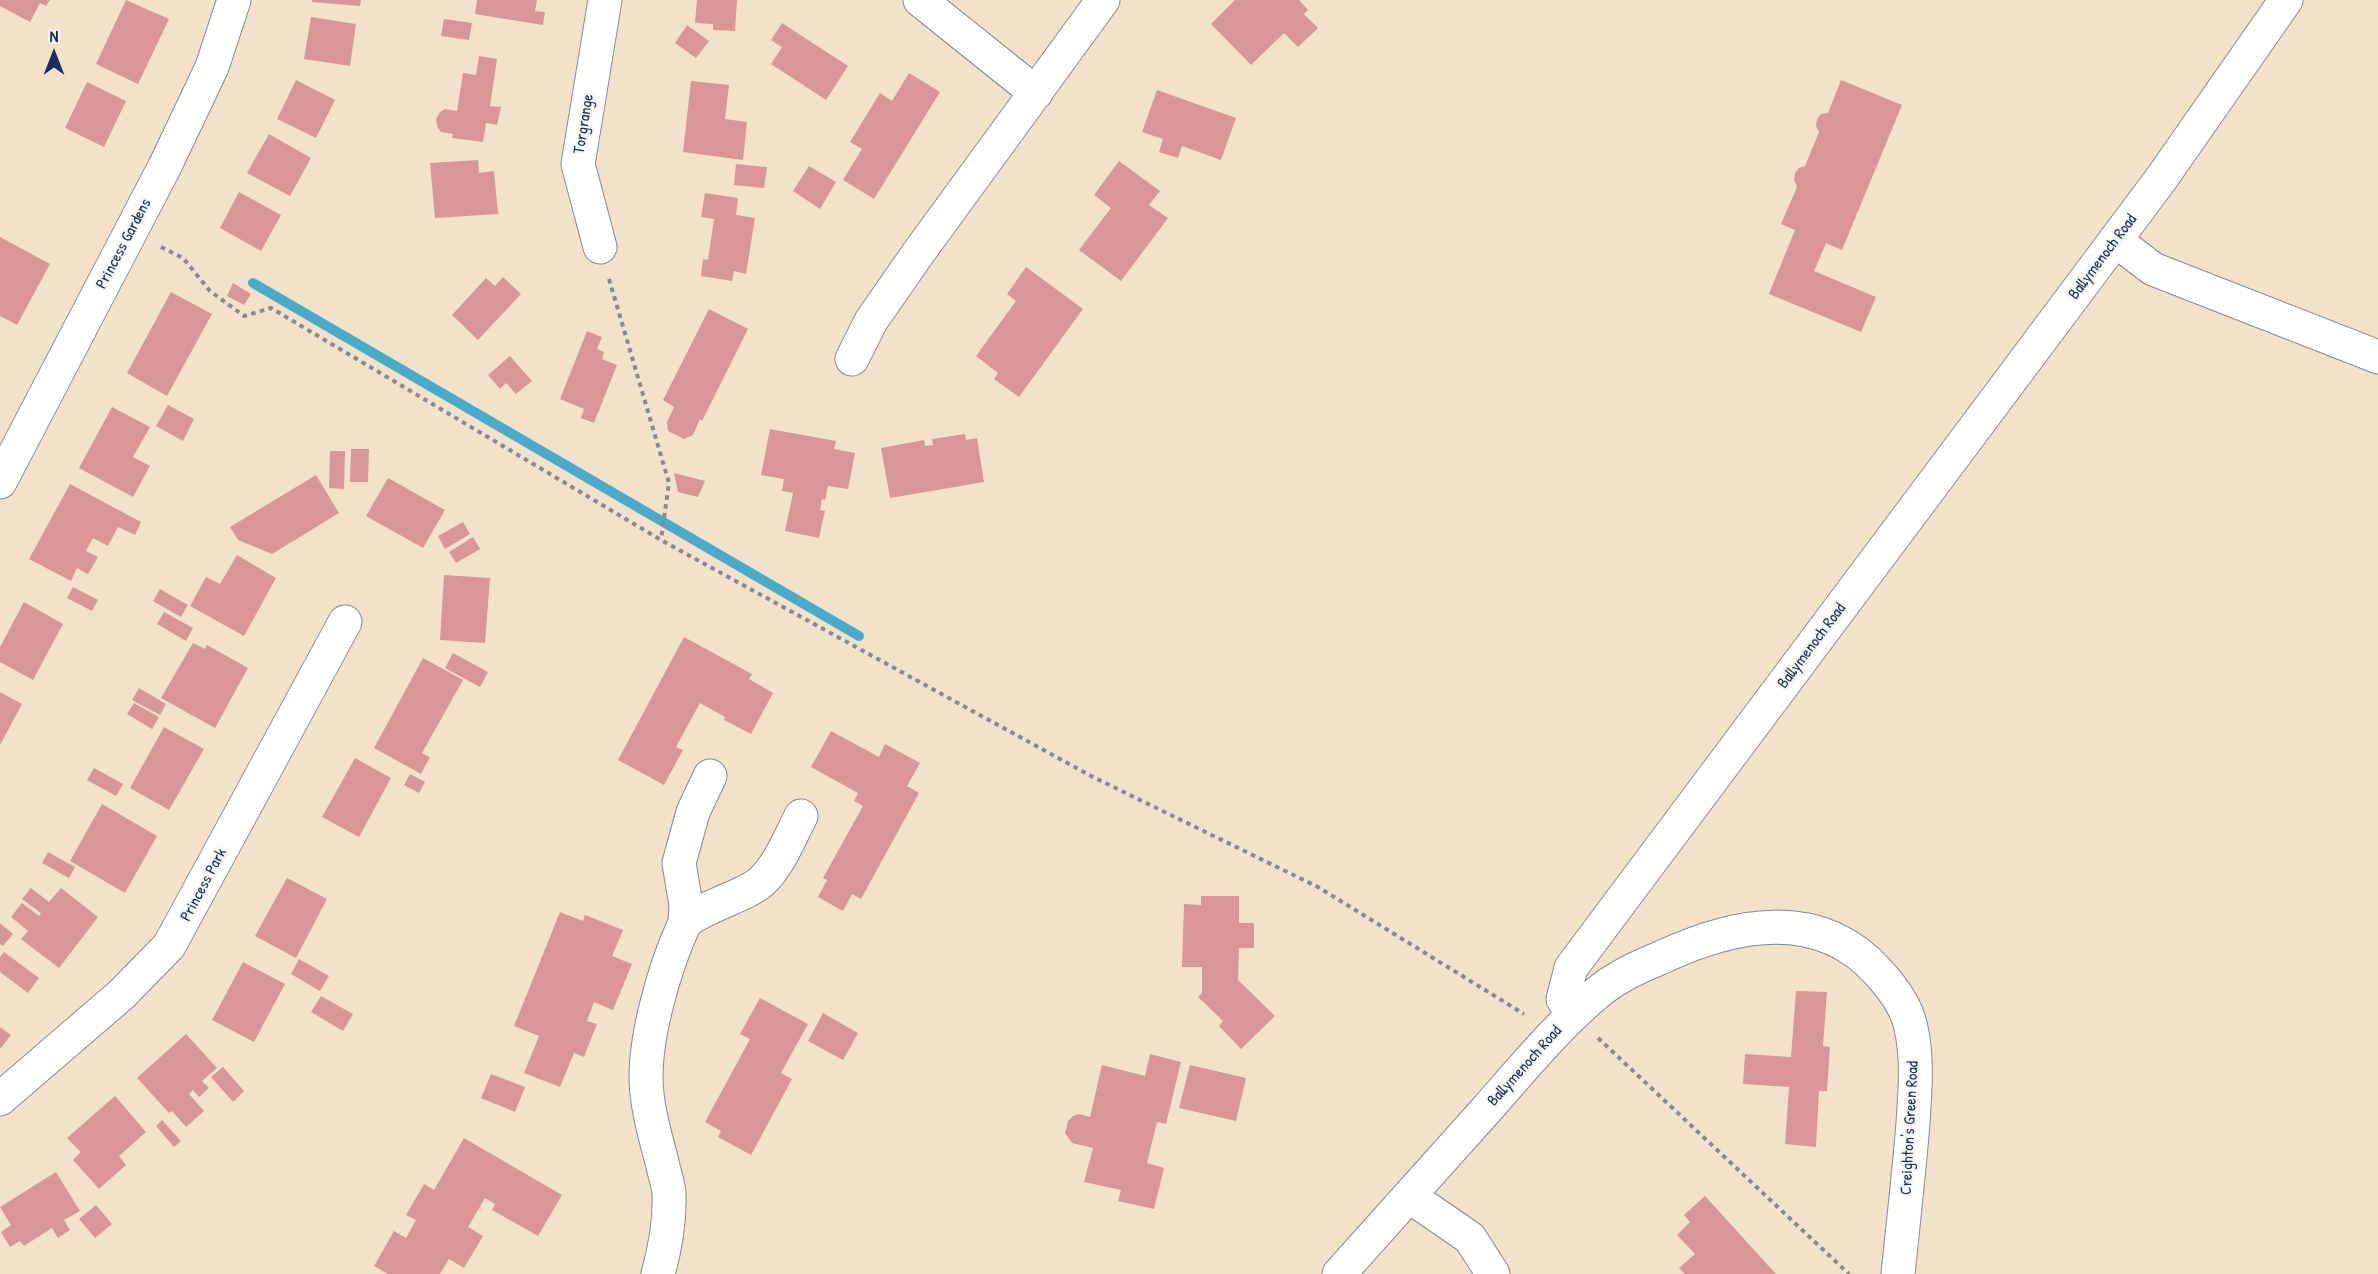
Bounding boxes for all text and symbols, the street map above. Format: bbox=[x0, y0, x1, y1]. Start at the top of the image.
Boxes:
north arrow bbox=[24, 24, 84, 84]
text: N bbox=[50, 25, 58, 47]
street label: Torgrange bbox=[570, 93, 598, 155]
street label: Princess Gardens bbox=[92, 196, 156, 292]
street label: Ballymenoch Road bbox=[2065, 211, 2141, 303]
street label: Ballymenoch Road bbox=[1774, 600, 1850, 692]
street label: Princess Park bbox=[177, 845, 231, 925]
street label: Ballymenoch Road bbox=[1484, 1022, 1566, 1110]
street label: Creighton's Green Road bbox=[1897, 1061, 1923, 1195]

